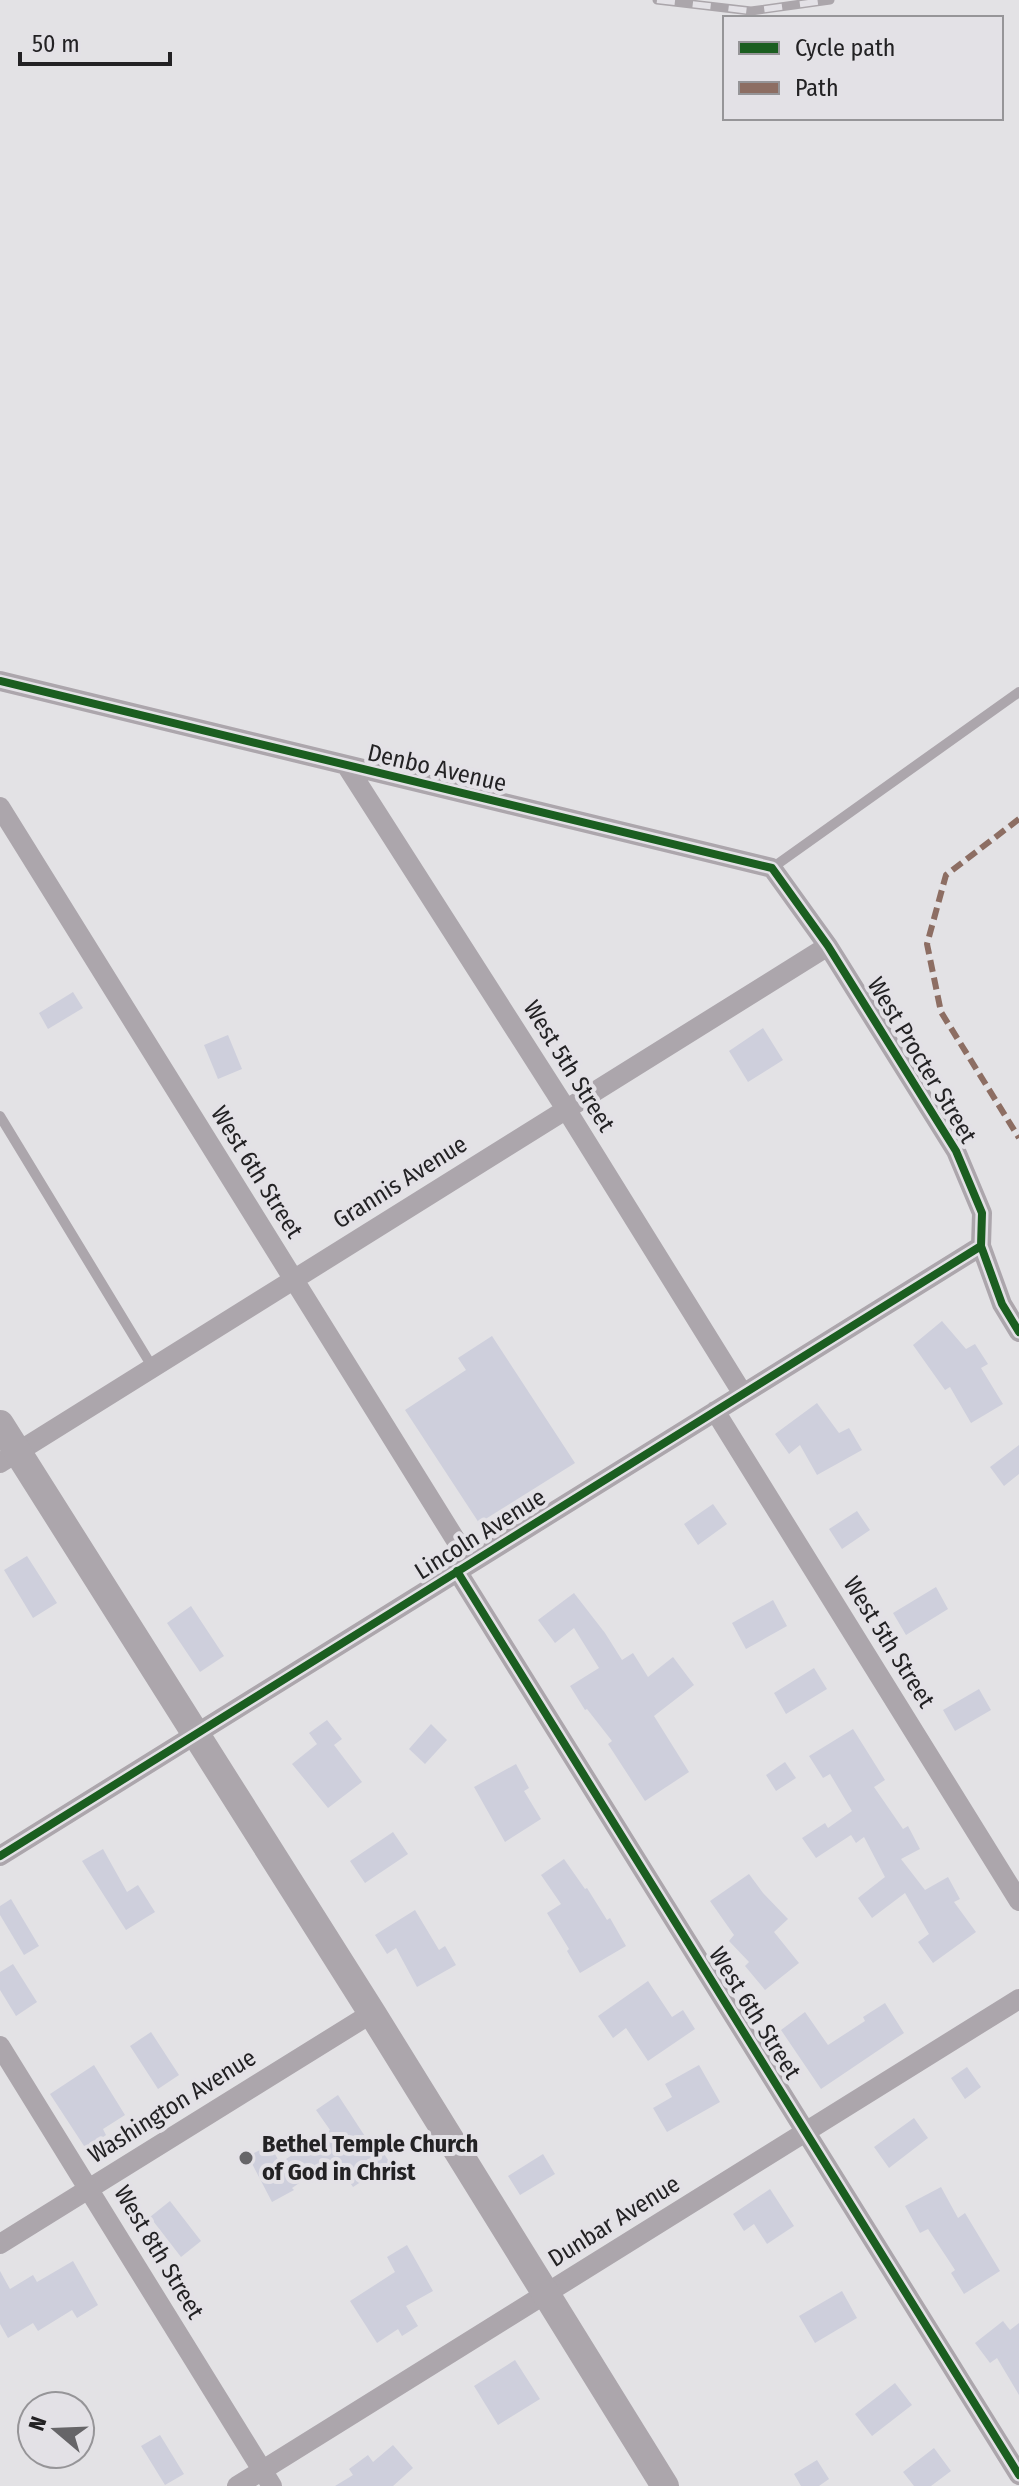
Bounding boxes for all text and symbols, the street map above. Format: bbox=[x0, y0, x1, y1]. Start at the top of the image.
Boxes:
scale bar bbox=[20, 16, 170, 66]
legend bbox=[723, 16, 1003, 120]
text: 50 m bbox=[32, 30, 80, 58]
text: Cycle path bbox=[795, 34, 895, 62]
text: Path bbox=[795, 74, 839, 102]
street label: Denbo Avenue bbox=[365, 738, 509, 798]
street label: West Procter Street bbox=[861, 972, 983, 1148]
street label: West 5th Street bbox=[518, 995, 621, 1137]
street label: West 6th Street bbox=[205, 1101, 309, 1243]
street label: Grannis Avenue bbox=[328, 1130, 472, 1234]
street label: Lincoln Avenue bbox=[410, 1483, 550, 1585]
street label: West 5th Street bbox=[838, 1571, 941, 1713]
street label: West 6th Street bbox=[703, 1942, 807, 2084]
street label: Washington Avenue bbox=[83, 2043, 261, 2169]
place label: Bethel Temple Church of God in Christ bbox=[262, 2130, 478, 2186]
marker: Bethel Temple Church of God in Christ bbox=[237, 2149, 255, 2167]
street label: Dunbar Avenue bbox=[543, 2169, 685, 2273]
street label: West 8th Street bbox=[108, 2180, 210, 2324]
north arrow bbox=[16, 2390, 96, 2470]
text: N bbox=[23, 2413, 52, 2434]

